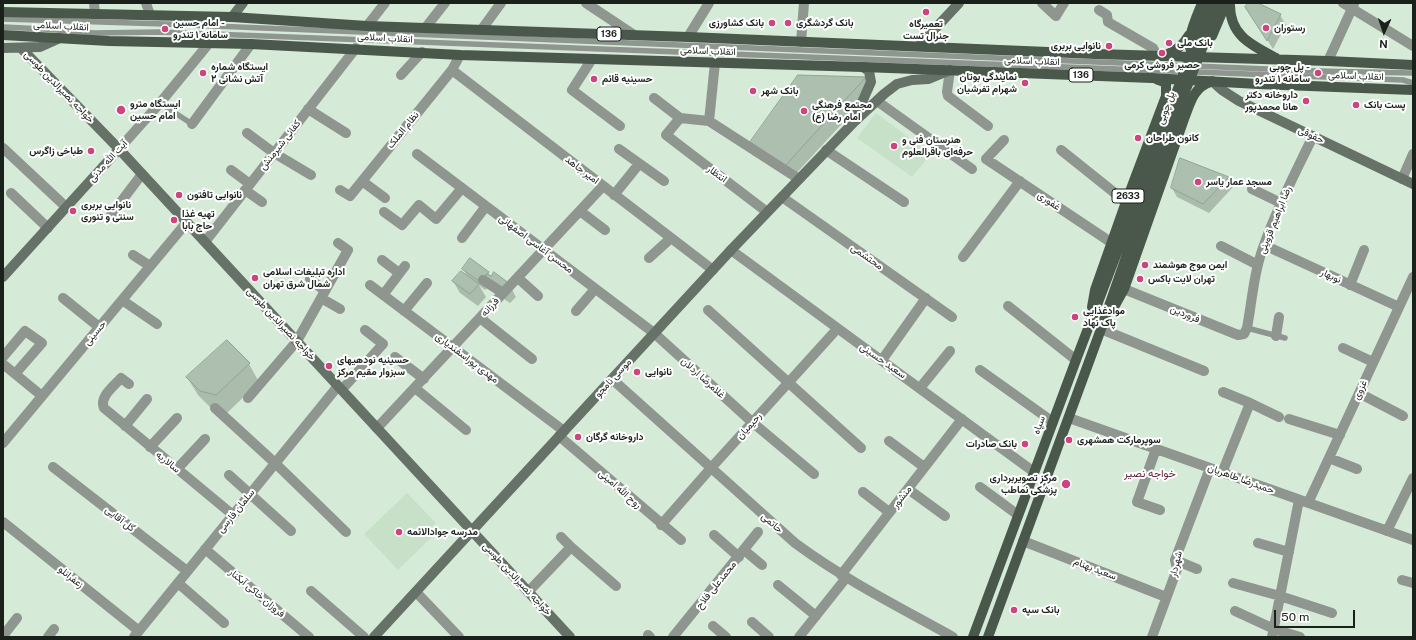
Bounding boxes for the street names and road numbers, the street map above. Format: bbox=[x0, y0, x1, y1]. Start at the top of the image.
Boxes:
street label: انقلاب اسلامی bbox=[33, 19, 89, 33]
road number: 136 bbox=[597, 27, 621, 41]
street label: انقلاب اسلامی bbox=[357, 31, 413, 45]
street label: انقلاب اسلامی bbox=[680, 44, 736, 58]
street label: خواجه نصیرالدین طوسی bbox=[22, 49, 96, 125]
street label: انقلاب اسلامی bbox=[1004, 54, 1060, 68]
road number: 136 bbox=[1069, 68, 1093, 82]
street label: انقلاب اسلامی bbox=[1328, 69, 1384, 83]
street label: پل چوبی bbox=[1155, 90, 1177, 126]
street label: نظام الملک bbox=[384, 109, 422, 151]
street label: کفائی شیرمنش bbox=[257, 118, 303, 172]
street label: حقوقی bbox=[1296, 124, 1326, 146]
street label: آیت الله مدنی bbox=[86, 138, 130, 184]
street label: امیر جاهد bbox=[563, 153, 601, 187]
street label: انتظار bbox=[705, 163, 729, 185]
street label: رضا ابراهیم قزوینی bbox=[1256, 184, 1294, 256]
street label: غفوری bbox=[1035, 189, 1063, 213]
road number: 2633 bbox=[1112, 189, 1144, 203]
street label: محسن آغاسی اصفهانی bbox=[497, 212, 575, 276]
street label: محتشمی bbox=[849, 242, 885, 272]
street label: نوبهار bbox=[1319, 266, 1343, 286]
street label: خواجه نصیرالدین طوسی bbox=[244, 285, 318, 363]
street label: فرزانه bbox=[478, 295, 502, 319]
street label: فروردین bbox=[1168, 303, 1202, 325]
street label: حسینی bbox=[81, 318, 109, 348]
street label: مهدی پوراسفندیاری bbox=[433, 330, 501, 386]
street label: سعید حسینی bbox=[858, 341, 908, 381]
street label: غلامرضا اردلان bbox=[678, 355, 728, 401]
street label: موسی نامجو bbox=[592, 356, 634, 400]
street label: غزوی bbox=[1350, 378, 1370, 402]
street label: رحیمیان bbox=[734, 410, 764, 442]
street label: سپاه bbox=[1030, 414, 1048, 436]
street label: سالاریه bbox=[153, 448, 183, 476]
street label: حمیدرضا طاهریان bbox=[1206, 461, 1276, 497]
street label: روح الله امینی bbox=[596, 467, 644, 511]
street label: منشور bbox=[890, 483, 914, 511]
street label: سلمان فارسی bbox=[215, 487, 257, 535]
street label: گل آقایی bbox=[103, 504, 137, 534]
street label: حاتمی bbox=[759, 510, 785, 536]
street label: خواجه نصیرالدین طوسی bbox=[480, 540, 554, 618]
street label: شهردار bbox=[1167, 550, 1185, 578]
street label: سعید بهنام bbox=[1072, 555, 1118, 583]
street label: محمدعلی فلاح bbox=[693, 559, 739, 611]
street label: زعفرانلو bbox=[56, 563, 86, 591]
street label: فروزان خاکی آبکنار bbox=[227, 566, 287, 620]

